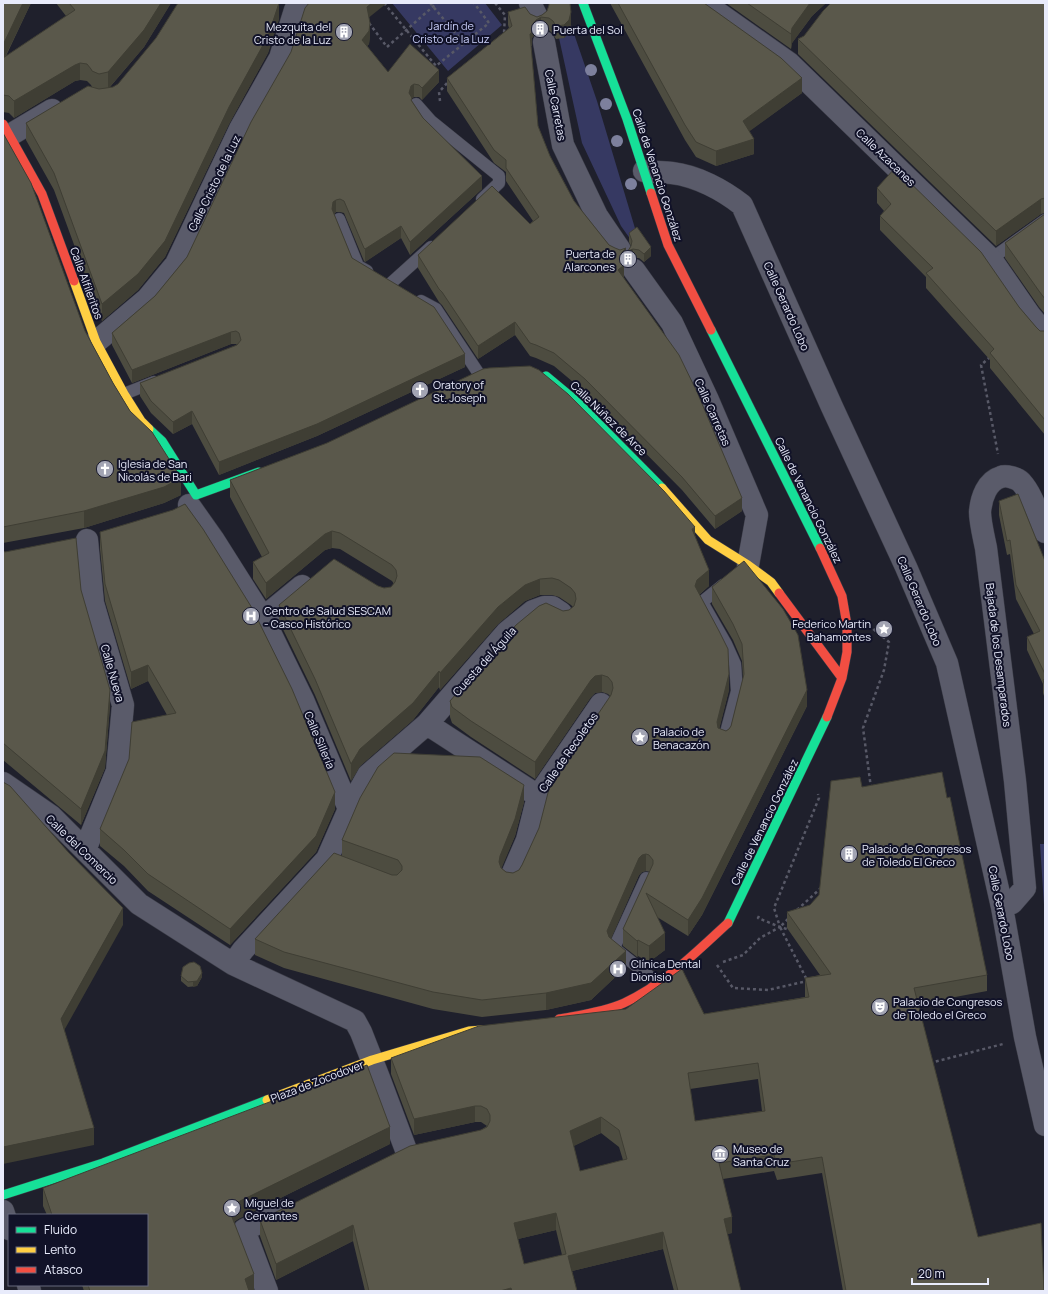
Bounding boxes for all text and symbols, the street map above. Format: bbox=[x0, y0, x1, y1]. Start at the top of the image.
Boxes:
park label: Jardín de Cristo de la Luz bbox=[412, 18, 490, 46]
place label: Mezquita del Cristo de la Luz bbox=[254, 19, 331, 47]
building icon: Puerta del Sol bbox=[530, 19, 550, 39]
building icon: Mezquita del Cristo de la Luz bbox=[334, 22, 354, 42]
place label: Puerta del Sol bbox=[553, 22, 623, 37]
street label: Calle Carretas bbox=[542, 68, 570, 142]
street label: Calle de Venancio González bbox=[629, 107, 687, 243]
street label: Calle Azacanes bbox=[853, 125, 919, 189]
street label: Calle Cristo de la Luz bbox=[184, 132, 244, 233]
street label: Calle Alfileritos bbox=[67, 245, 107, 321]
place label: Puerta de Alarcones bbox=[564, 246, 616, 274]
building icon: Puerta de Alarcones bbox=[618, 249, 638, 269]
street label: Calle Gerardo Lobo bbox=[761, 259, 814, 353]
street label: Calle Carretas bbox=[691, 376, 735, 448]
place label: Oratory of St. Joseph bbox=[433, 377, 486, 405]
street label: Calle Núñez de Arce bbox=[567, 377, 651, 459]
church icon: Oratory of St. Joseph bbox=[410, 380, 430, 400]
street label: Calle de Venancio González bbox=[772, 434, 846, 566]
place label: Iglesia de San Nicolás de Bari bbox=[118, 456, 192, 484]
church icon: Iglesia de San Nicolás de Bari bbox=[95, 459, 115, 479]
street label: Calle Gerardo Lobo bbox=[894, 554, 946, 649]
street label: Bajada de los Desamparados bbox=[983, 582, 1015, 728]
place label: Centro de Salud SESCAM - Casco Histórico bbox=[264, 603, 391, 631]
hospital icon: Centro de Salud SESCAM - Casco Histórico bbox=[241, 606, 261, 626]
place label: Federico Martin Bahamontes bbox=[792, 616, 871, 644]
place icon: Federico Martin Bahamontes bbox=[874, 619, 894, 639]
street label: Cuesta del Águila bbox=[449, 623, 519, 699]
street label: Calle Nueva bbox=[98, 642, 128, 704]
street label: Calle Sillería bbox=[301, 709, 339, 771]
street label: Calle de Recoletos bbox=[535, 709, 601, 795]
place label: Palacio de Benacazón bbox=[653, 724, 709, 752]
place icon: Palacio de Benacazón bbox=[630, 727, 650, 747]
street label: Calle de Venancio González bbox=[727, 756, 801, 888]
street label: Calle del Comercio bbox=[43, 811, 122, 888]
place label: Palacio de Congresos de Toledo El Greco bbox=[862, 841, 971, 869]
building icon: Palacio de Congresos de Toledo El Greco bbox=[839, 844, 859, 864]
street label: Calle Gerardo Lobo bbox=[985, 864, 1019, 962]
place label: Clínica Dental Dionisio bbox=[631, 956, 701, 984]
hospital icon: Clínica Dental Dionisio bbox=[608, 959, 628, 979]
place label: Palacio de Congresos de Toledo el Greco bbox=[893, 994, 1002, 1022]
theatre icon: Palacio de Congresos de Toledo el Greco bbox=[870, 997, 890, 1017]
street label: Plaza de Zocodover bbox=[268, 1056, 366, 1106]
place label: Museo de Santa Cruz bbox=[733, 1141, 790, 1169]
museum icon: Museo de Santa Cruz bbox=[710, 1144, 730, 1164]
place label: Miguel de Cervantes bbox=[245, 1195, 298, 1223]
place icon: Miguel de Cervantes bbox=[222, 1198, 242, 1218]
legend bbox=[8, 1214, 148, 1286]
text: Fluido bbox=[44, 1221, 77, 1238]
text: Lento bbox=[44, 1241, 76, 1258]
scale bar bbox=[912, 1260, 988, 1286]
text: Atasco bbox=[44, 1261, 83, 1278]
text: 20 m bbox=[918, 1265, 945, 1282]

